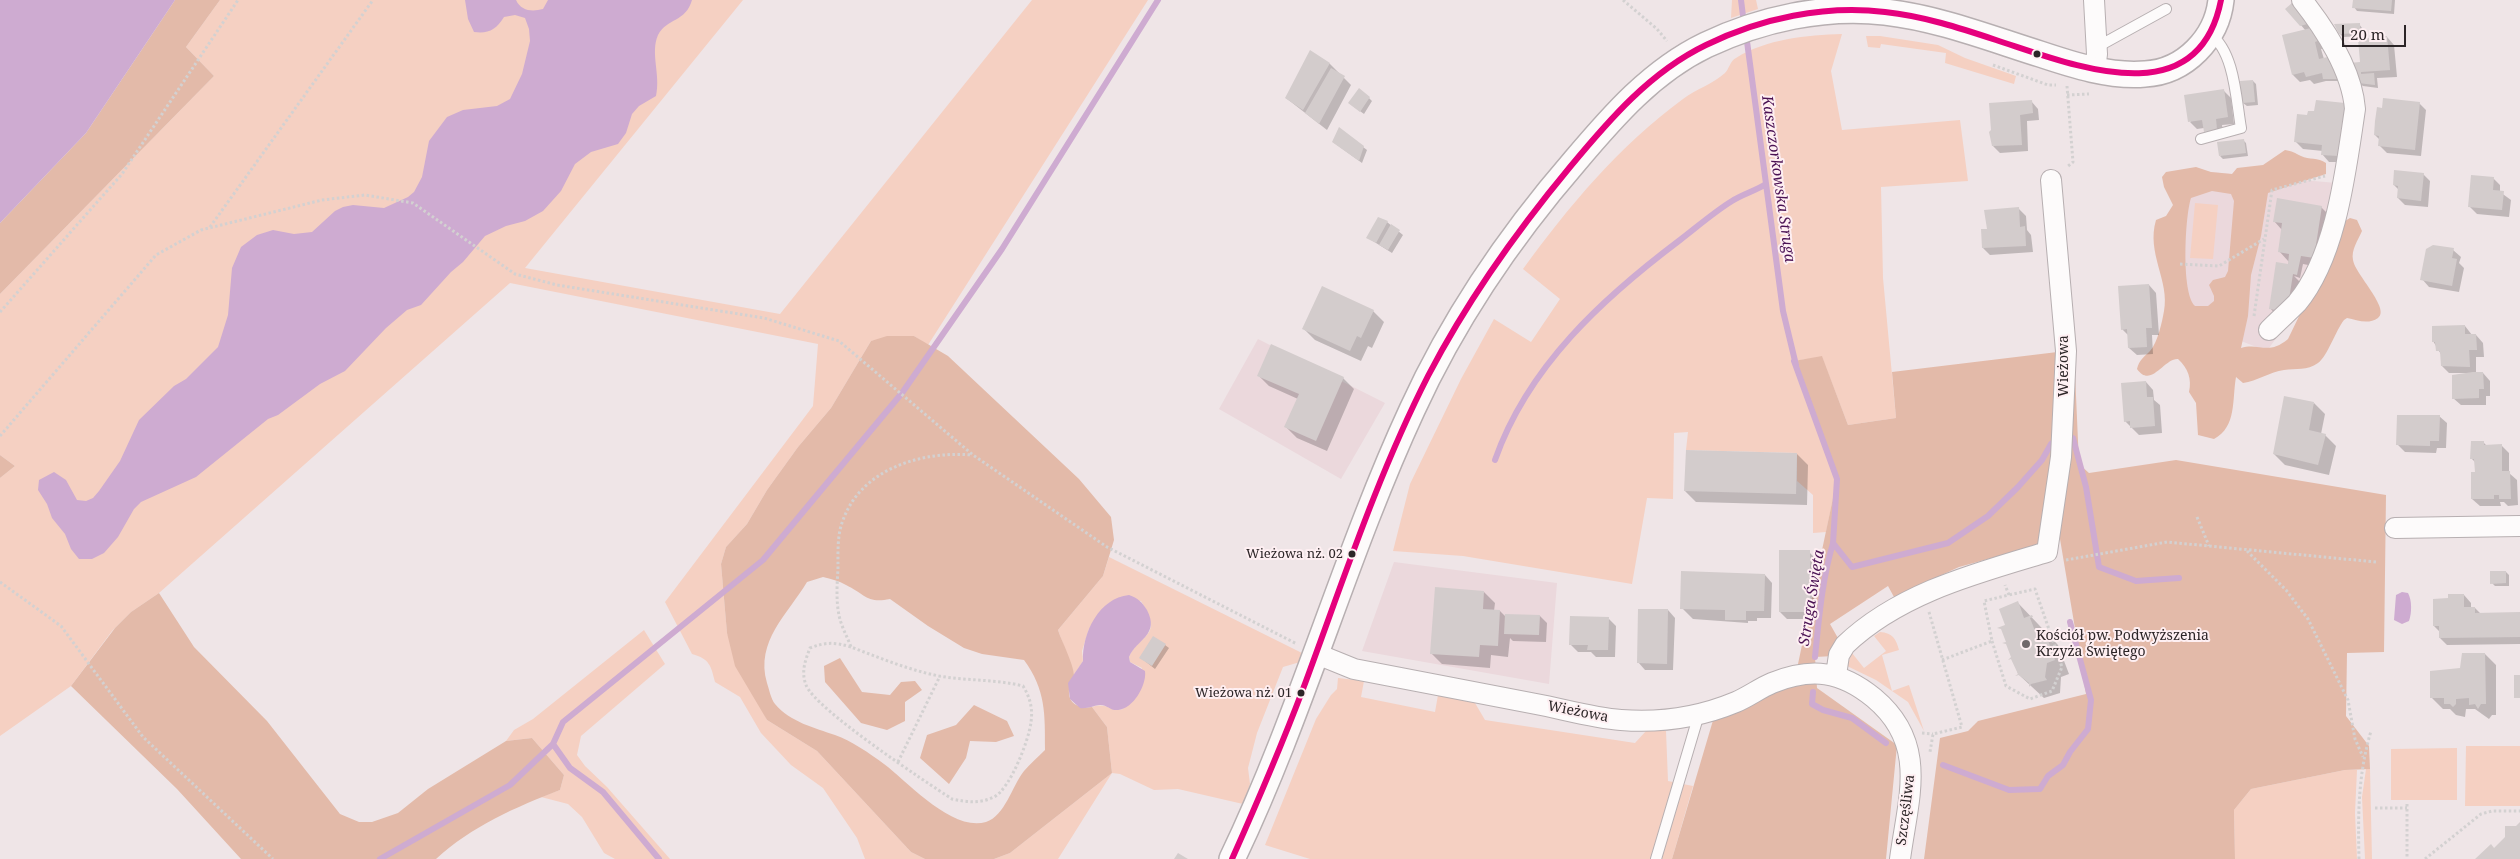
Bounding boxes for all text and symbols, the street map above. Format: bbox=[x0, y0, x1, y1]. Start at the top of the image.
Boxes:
scale bar bbox=[2345, 15, 2409, 47]
text: 20 m bbox=[2350, 24, 2385, 44]
unlabelled marker bbox=[2032, 49, 2042, 59]
water label: Kaszczorkowska Struga bbox=[1757, 94, 1799, 264]
street label: Wieżowa bbox=[2056, 335, 2072, 397]
place label: Wieżowa nż. 02 bbox=[1246, 546, 1343, 562]
marker: Wieżowa nż. 02 bbox=[1347, 549, 1357, 559]
water label: Struga Święta bbox=[1796, 549, 1828, 647]
place label: Kościół pw. Podwyższenia Krzyża Świętego bbox=[2036, 628, 2209, 660]
marker: Kościół pw. Podwyższenia Krzyża Świętego bbox=[2020, 638, 2032, 650]
place label: Wieżowa nż. 01 bbox=[1195, 685, 1292, 701]
marker: Wieżowa nż. 01 bbox=[1296, 688, 1306, 698]
street label: Wieżowa bbox=[1546, 698, 1610, 726]
street label: Szczęśliwa bbox=[1893, 774, 1919, 846]

